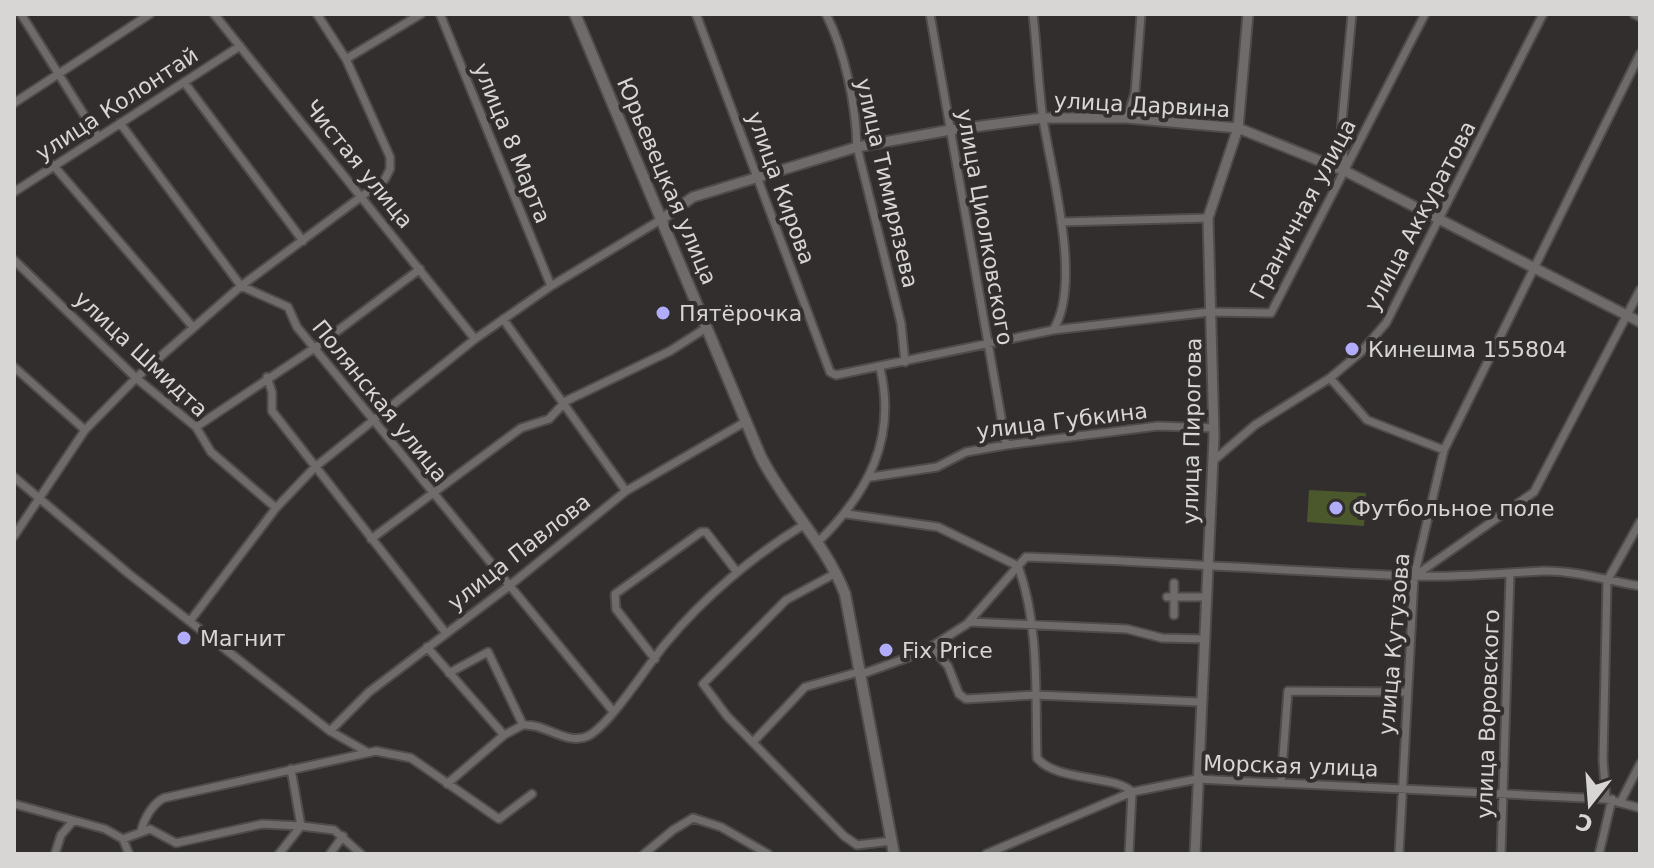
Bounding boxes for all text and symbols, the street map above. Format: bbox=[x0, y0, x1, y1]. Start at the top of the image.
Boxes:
street label: улица Колонтай bbox=[31, 42, 203, 166]
street label: улица 8 Марта bbox=[468, 59, 556, 227]
street label: Юрьевецкая улица bbox=[612, 74, 722, 288]
street label: улица Тимирязева bbox=[851, 76, 923, 290]
street label: улица Дарвина bbox=[1053, 88, 1231, 122]
street label: Чистая улица bbox=[300, 95, 418, 233]
street label: улица Циолковского bbox=[952, 107, 1018, 347]
street label: улица Кирова bbox=[742, 108, 820, 268]
street label: Граничная улица bbox=[1245, 115, 1361, 303]
street label: улица Аккуратова bbox=[1359, 117, 1481, 315]
street label: улица Шмидта bbox=[69, 286, 213, 422]
place label: Пятёрочка bbox=[679, 301, 802, 326]
marker: Пятёрочка bbox=[654, 304, 672, 322]
street label: Полянская улица bbox=[307, 315, 453, 487]
place label: Кинешма 155804 bbox=[1368, 337, 1567, 362]
street label: улица Пирогова bbox=[1178, 338, 1206, 524]
marker: Кинешма 155804 bbox=[1343, 340, 1361, 358]
street label: улица Губкина bbox=[975, 398, 1149, 444]
street label: улица Павлова bbox=[443, 489, 595, 615]
place label: Футбольное поле bbox=[1352, 496, 1555, 521]
marker: Футбольное поле bbox=[1327, 499, 1345, 517]
street label: улица Кутузова bbox=[1374, 552, 1414, 736]
street label: улица Воровского bbox=[1472, 609, 1504, 819]
place label: Магнит bbox=[200, 626, 286, 651]
marker: Магнит bbox=[175, 629, 193, 647]
place label: Fix Price bbox=[902, 638, 993, 663]
marker: Fix Price bbox=[877, 641, 895, 659]
street label: Морская улица bbox=[1203, 750, 1379, 782]
north arrow bbox=[1550, 764, 1630, 844]
text: С bbox=[1573, 808, 1596, 837]

